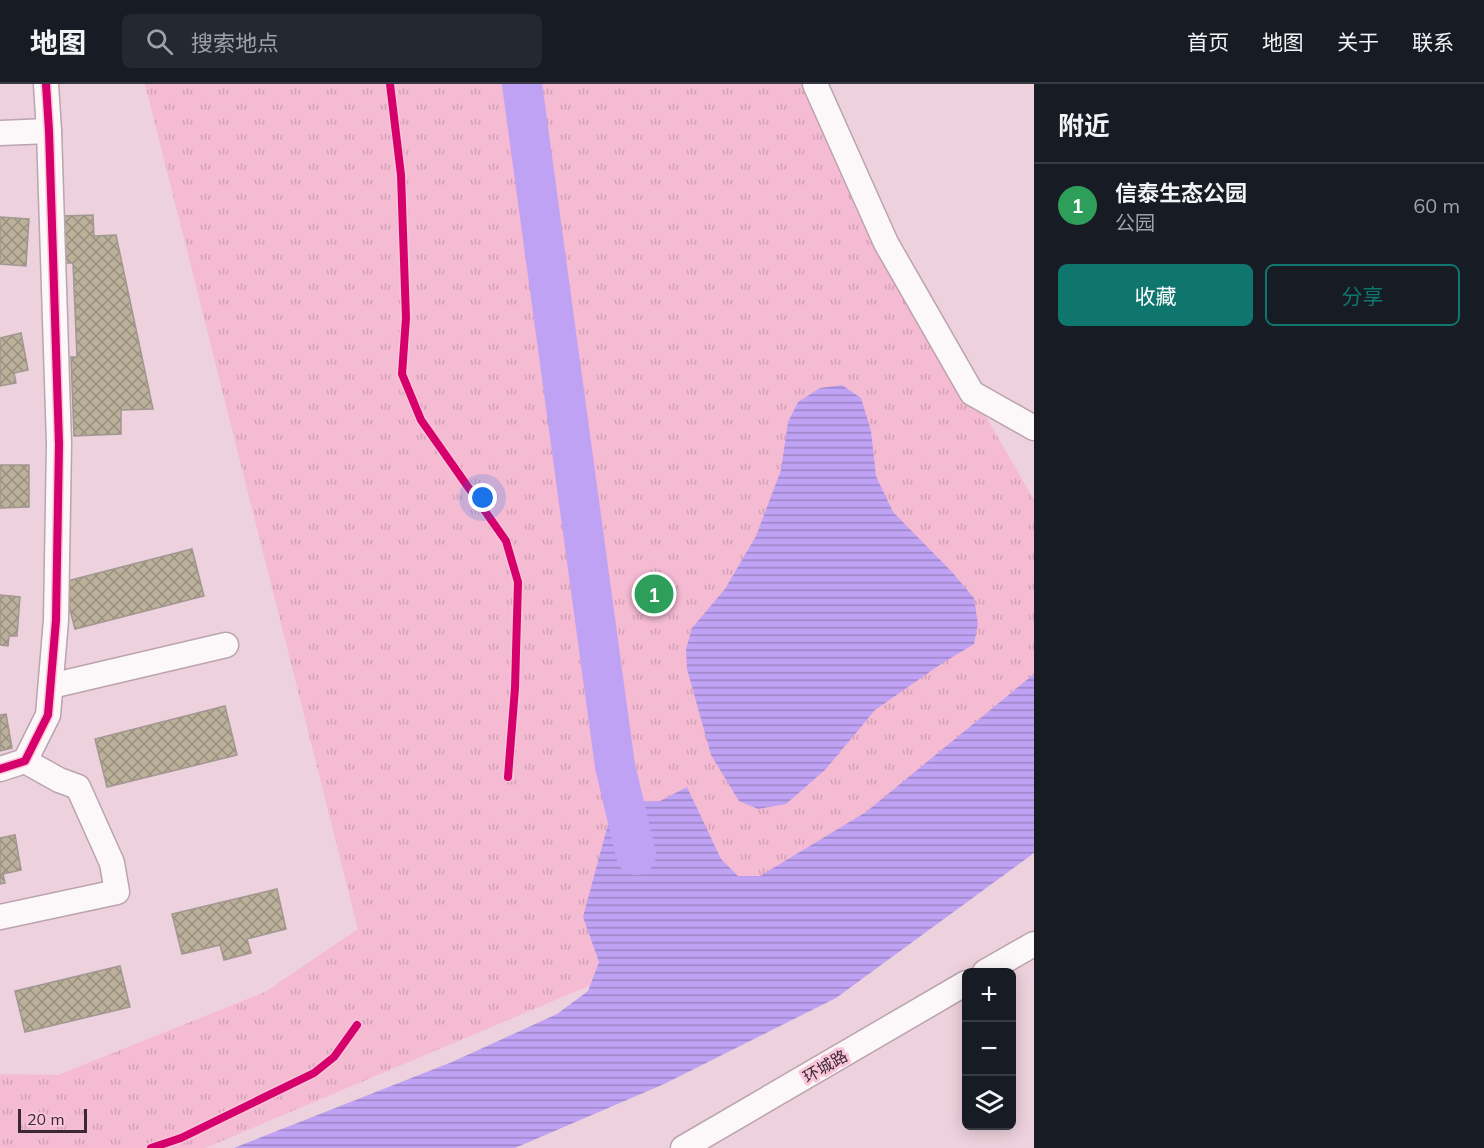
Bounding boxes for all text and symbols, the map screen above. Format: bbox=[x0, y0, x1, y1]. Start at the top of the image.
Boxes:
search box bbox=[122, 14, 542, 68]
text: 地图 bbox=[30, 25, 86, 60]
icon: search bbox=[143, 25, 176, 58]
text: 搜索地点 bbox=[191, 29, 279, 57]
text: 首页 bbox=[1187, 29, 1229, 55]
text: 地图 bbox=[1262, 29, 1304, 55]
text: 关于 bbox=[1337, 29, 1379, 55]
text: 联系 bbox=[1412, 29, 1454, 55]
text: 附近 bbox=[1058, 109, 1110, 142]
text: 信泰生态公园 bbox=[1115, 179, 1247, 207]
text: 1 bbox=[1072, 193, 1084, 218]
text: 60 m bbox=[1413, 193, 1460, 218]
text: 公园 bbox=[1115, 210, 1155, 235]
button: 收藏 bbox=[1058, 264, 1253, 326]
button: 分享 bbox=[1265, 264, 1460, 326]
your location bbox=[468, 483, 497, 512]
pin: 1 bbox=[634, 572, 674, 616]
map controls bbox=[962, 968, 1016, 1130]
button: + bbox=[962, 968, 1016, 1022]
button: − bbox=[962, 1022, 1016, 1076]
street label: 环城路 bbox=[799, 1045, 851, 1087]
button: layers bbox=[962, 1076, 1016, 1130]
scale bar bbox=[18, 1106, 87, 1134]
text: 20 m bbox=[27, 1109, 64, 1129]

